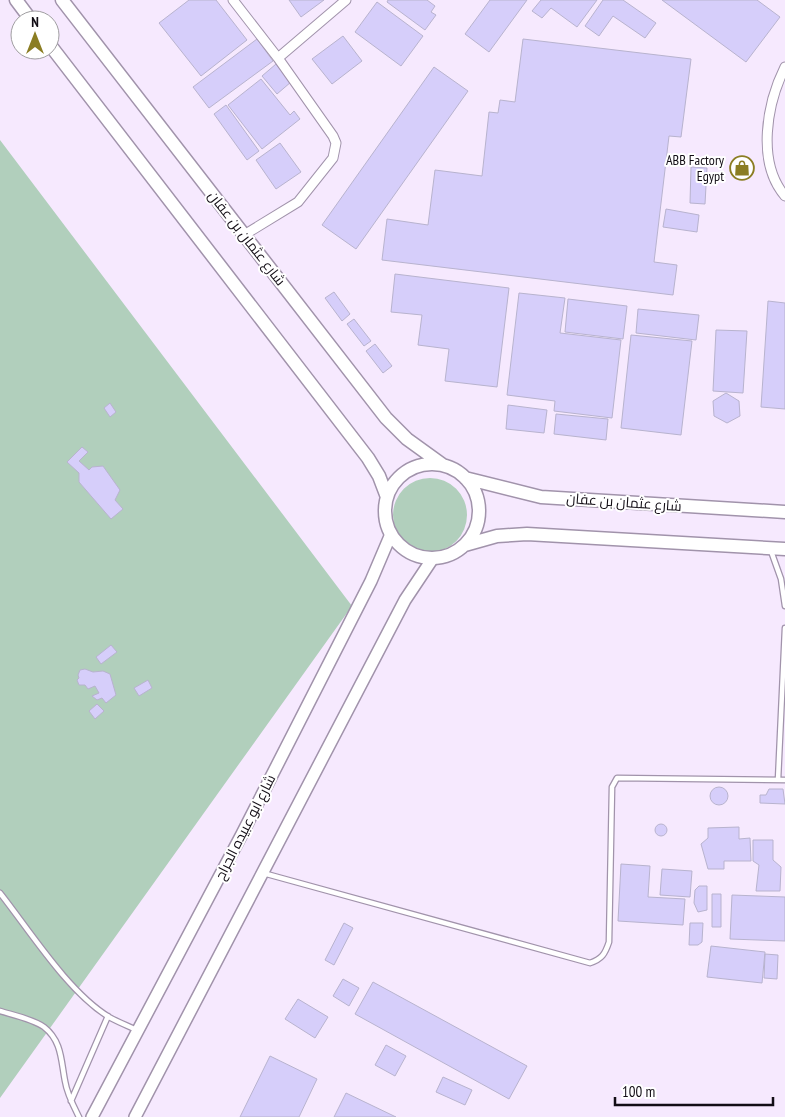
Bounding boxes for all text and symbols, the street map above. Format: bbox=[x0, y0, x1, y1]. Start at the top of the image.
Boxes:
north arrow bbox=[10, 10, 60, 60]
text: N bbox=[31, 13, 39, 31]
place label: ABB Factory Egypt bbox=[666, 151, 725, 185]
shop icon: ABB Factory Egypt bbox=[729, 155, 755, 181]
street label: شارع عثمان بن عفان bbox=[204, 187, 290, 289]
street label: شارع عثمان بن عفان bbox=[566, 489, 682, 515]
street label: شارع ابو عبيده الجراح bbox=[211, 771, 279, 883]
scale bar bbox=[615, 1074, 772, 1106]
text: 100 m bbox=[622, 1082, 655, 1101]

